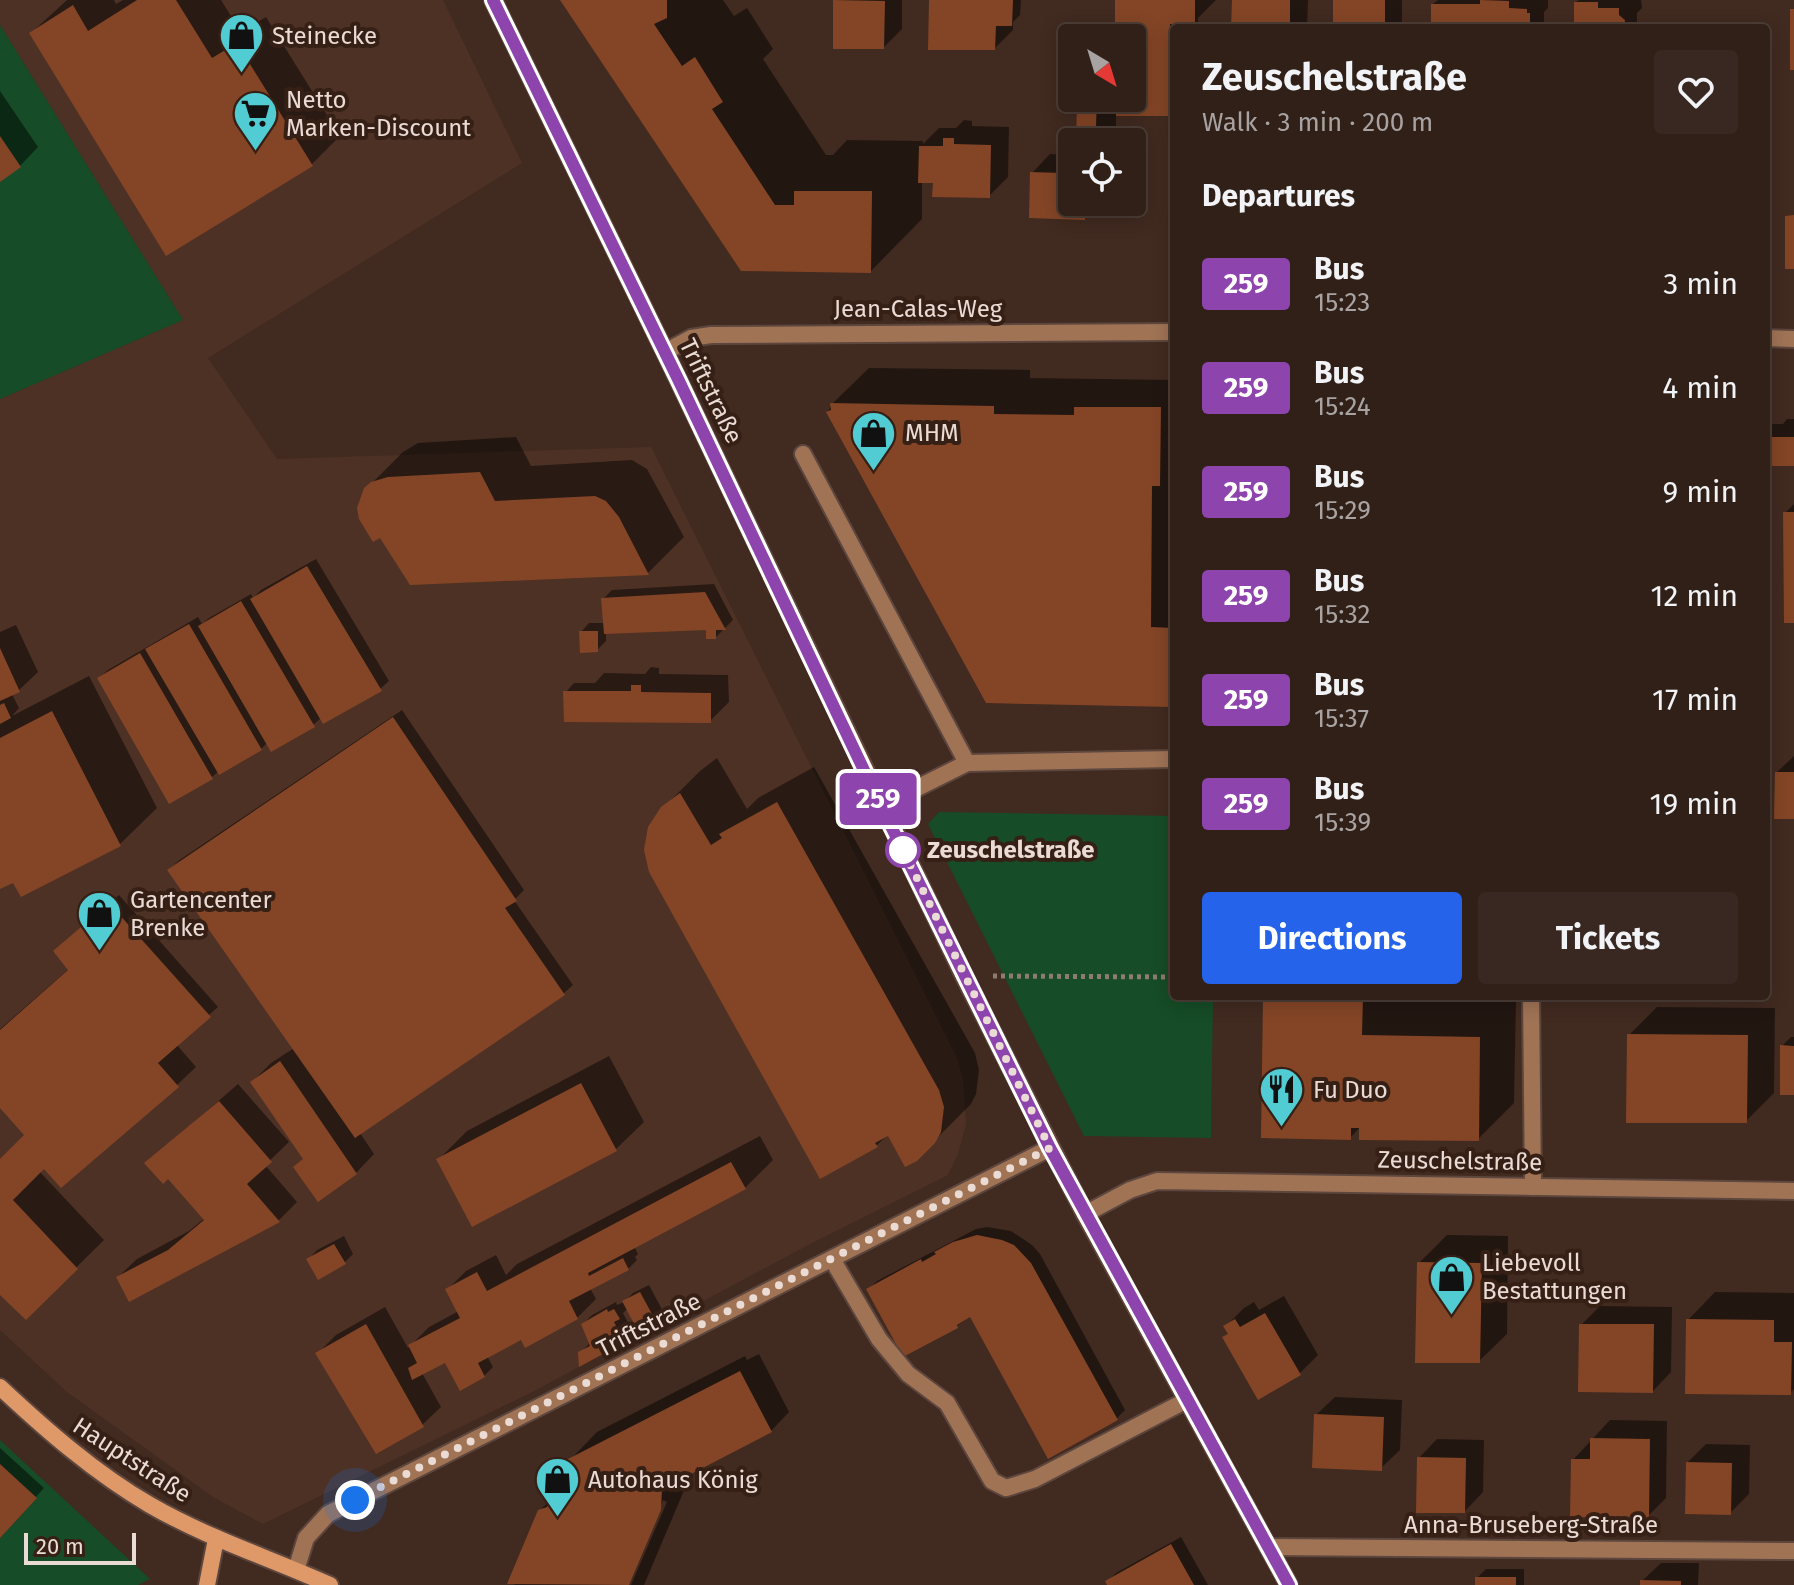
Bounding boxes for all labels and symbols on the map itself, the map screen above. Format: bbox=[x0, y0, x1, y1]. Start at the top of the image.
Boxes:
shop icon: Steinecke bbox=[217, 12, 265, 75]
place label: Steinecke bbox=[272, 22, 377, 50]
north arrow bbox=[1058, 24, 1146, 112]
place label: Netto Marken-Discount bbox=[286, 86, 471, 142]
supermarket icon: Netto Marken-Discount bbox=[231, 90, 279, 153]
street label: Jean-Calas-Weg bbox=[834, 295, 1003, 323]
street label: Triftstraße bbox=[674, 334, 748, 448]
shop icon: MHM bbox=[850, 409, 898, 472]
place label: MHM bbox=[905, 419, 959, 447]
line badge: 259 bbox=[832, 773, 924, 825]
marker: Zeuschelstraße bbox=[886, 833, 920, 867]
place label: Zeuschelstraße bbox=[927, 836, 1094, 864]
place label: Gartencenter Brenke bbox=[130, 886, 272, 942]
shop icon: Gartencenter Brenke bbox=[75, 890, 123, 953]
restaurant icon: Fu Duo bbox=[1258, 1066, 1306, 1129]
place label: Fu Duo bbox=[1313, 1076, 1388, 1104]
street label: Zeuschelstraße bbox=[1377, 1146, 1543, 1176]
place label: Liebevoll Bestattungen bbox=[1482, 1249, 1627, 1305]
shop icon: Liebevoll Bestattungen bbox=[1427, 1253, 1475, 1316]
street label: Triftstraße bbox=[592, 1287, 706, 1363]
street label: Hauptstraße bbox=[68, 1412, 196, 1508]
shop icon: Autohaus König bbox=[533, 1456, 581, 1519]
place label: Autohaus König bbox=[588, 1466, 758, 1494]
your location bbox=[335, 1480, 375, 1520]
street label: Anna-Bruseberg-Straße bbox=[1404, 1511, 1658, 1539]
scale bar bbox=[24, 1529, 136, 1565]

